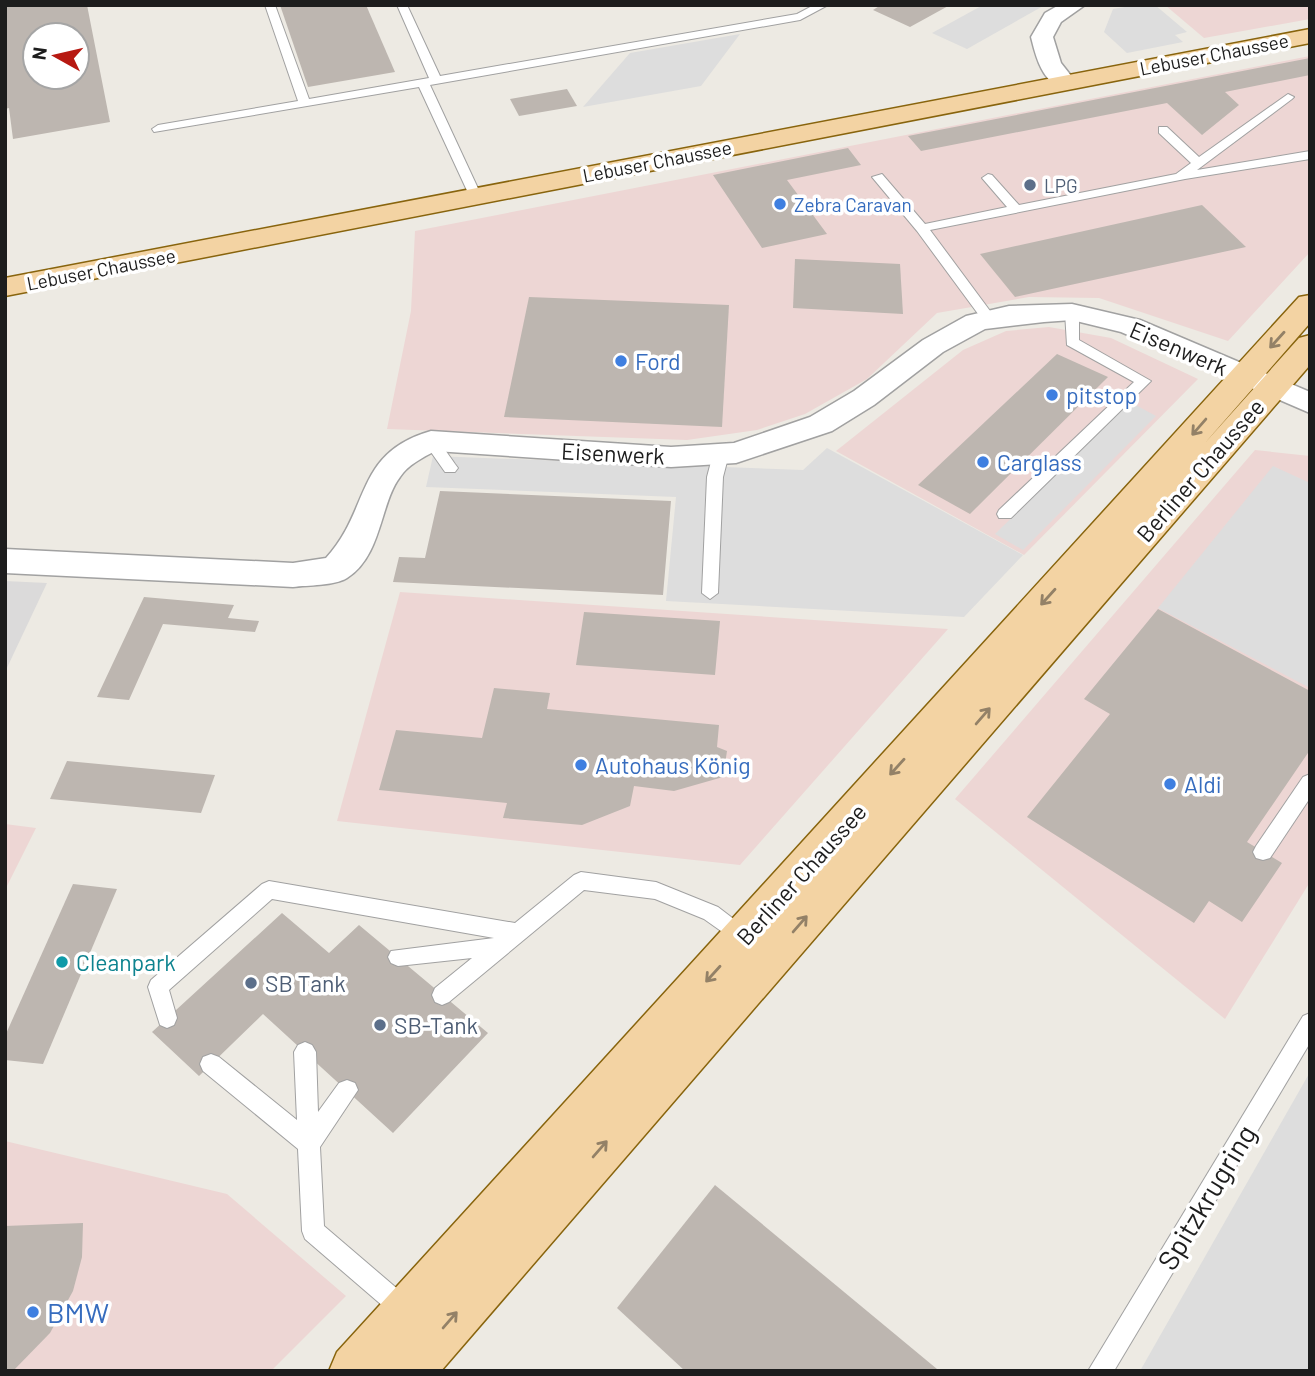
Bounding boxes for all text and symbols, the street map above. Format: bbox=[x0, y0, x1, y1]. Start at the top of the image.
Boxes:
north arrow bbox=[21, 21, 91, 91]
street label: Lebuser Chaussee bbox=[1138, 28, 1290, 80]
text: N bbox=[26, 46, 51, 61]
street label: Lebuser Chaussee bbox=[581, 135, 733, 187]
place label: LPG bbox=[1044, 174, 1078, 197]
marker: LPG bbox=[1022, 177, 1038, 193]
place label: Zebra Caravan bbox=[794, 193, 912, 216]
marker: Zebra Caravan bbox=[772, 196, 788, 212]
street label: Lebuser Chaussee bbox=[25, 243, 177, 295]
street label: Eisenwerk bbox=[1126, 315, 1232, 381]
one-way arrow bbox=[1269, 331, 1285, 349]
place label: Ford bbox=[635, 347, 681, 375]
marker: Ford bbox=[613, 353, 629, 369]
place label: pitstop bbox=[1066, 381, 1137, 409]
marker: pitstop bbox=[1044, 387, 1060, 403]
street label: Berliner Chaussee bbox=[1130, 393, 1270, 547]
one-way arrow bbox=[1191, 418, 1207, 436]
street label: Eisenwerk bbox=[561, 436, 665, 470]
place label: Carglass bbox=[997, 448, 1082, 476]
marker: Carglass bbox=[975, 454, 991, 470]
one-way arrow bbox=[1040, 588, 1056, 606]
one-way arrow bbox=[975, 708, 991, 726]
place label: Autohaus König bbox=[595, 751, 751, 779]
marker: Autohaus König bbox=[573, 757, 589, 773]
one-way arrow bbox=[888, 758, 905, 775]
place label: Aldi bbox=[1184, 770, 1222, 798]
marker: Aldi bbox=[1162, 776, 1178, 792]
street label: Berliner Chaussee bbox=[730, 798, 872, 950]
one-way arrow bbox=[792, 915, 808, 933]
place label: Cleanpark bbox=[76, 948, 176, 976]
marker: Cleanpark bbox=[54, 954, 70, 970]
one-way arrow bbox=[705, 964, 721, 982]
place label: SB Tank bbox=[265, 969, 346, 997]
marker: SB Tank bbox=[243, 975, 259, 991]
place label: SB-Tank bbox=[394, 1011, 478, 1039]
marker: SB-Tank bbox=[372, 1017, 388, 1033]
street label: Spitzkrugring bbox=[1149, 1118, 1263, 1276]
one-way arrow bbox=[592, 1140, 608, 1158]
place label: BMW bbox=[47, 1295, 109, 1329]
marker: BMW bbox=[25, 1304, 41, 1320]
one-way arrow bbox=[442, 1311, 458, 1329]

